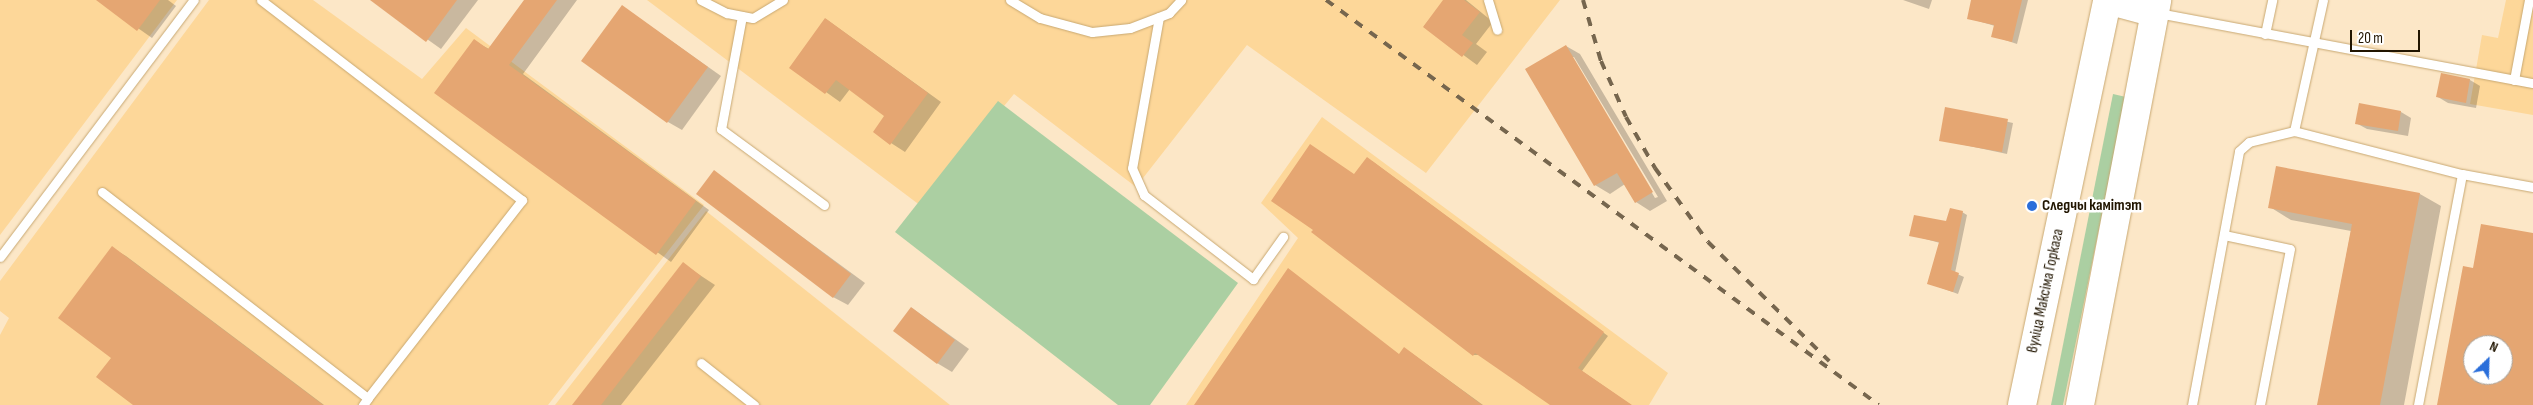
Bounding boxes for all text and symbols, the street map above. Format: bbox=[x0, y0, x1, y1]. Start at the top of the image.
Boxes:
scale bar bbox=[2353, 20, 2423, 52]
text: 20 m bbox=[2358, 29, 2383, 48]
place label: Следчы камітэт bbox=[2042, 196, 2142, 216]
marker: Следчы камітэт bbox=[2026, 200, 2038, 212]
street label: вуліца Максіма Горкага bbox=[2023, 227, 2069, 355]
north arrow bbox=[2463, 335, 2513, 385]
text: N bbox=[2487, 337, 2501, 356]

